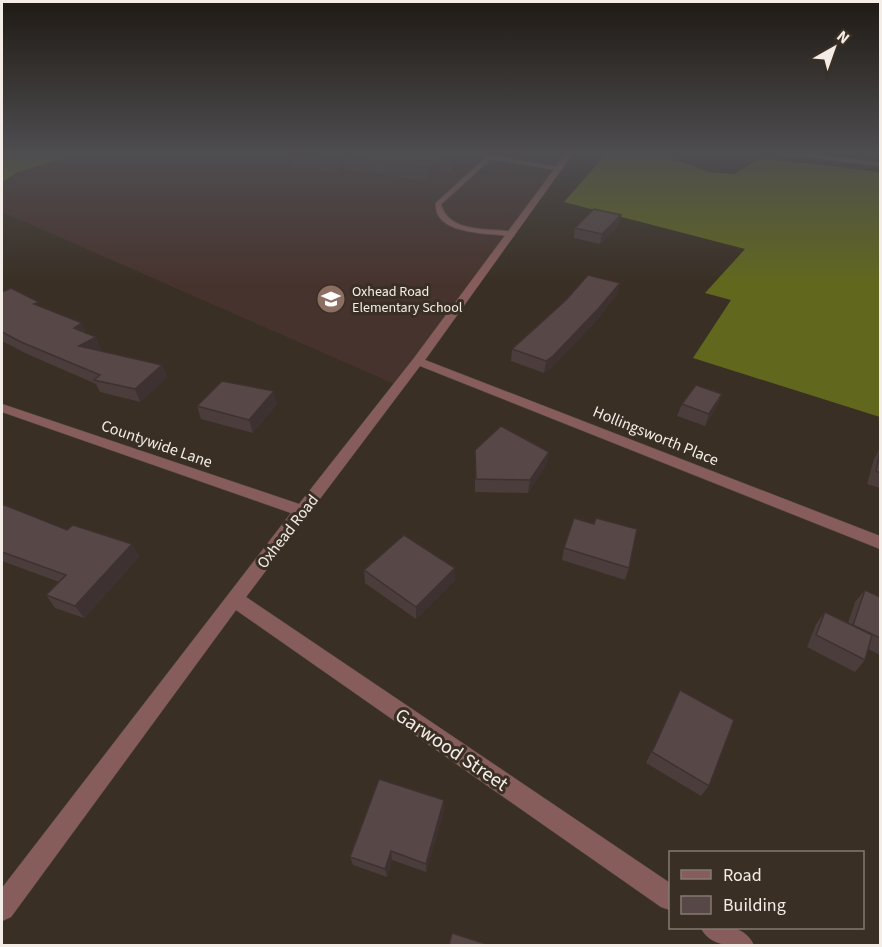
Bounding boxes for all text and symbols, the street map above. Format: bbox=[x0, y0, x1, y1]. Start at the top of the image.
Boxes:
north arrow bbox=[804, 18, 864, 78]
text: N bbox=[832, 25, 854, 49]
place label: Oxhead Road Elementary School bbox=[352, 282, 463, 318]
school or university icon: Oxhead Road Elementary School bbox=[315, 283, 347, 315]
street label: Hollingsworth Place bbox=[589, 401, 722, 471]
street label: Countywide Lane bbox=[98, 415, 215, 473]
street label: Oxhead Road bbox=[252, 490, 324, 573]
street label: Garwood Street bbox=[389, 702, 514, 798]
legend bbox=[669, 851, 864, 929]
text: Road bbox=[723, 863, 762, 888]
text: Building bbox=[723, 893, 786, 918]

